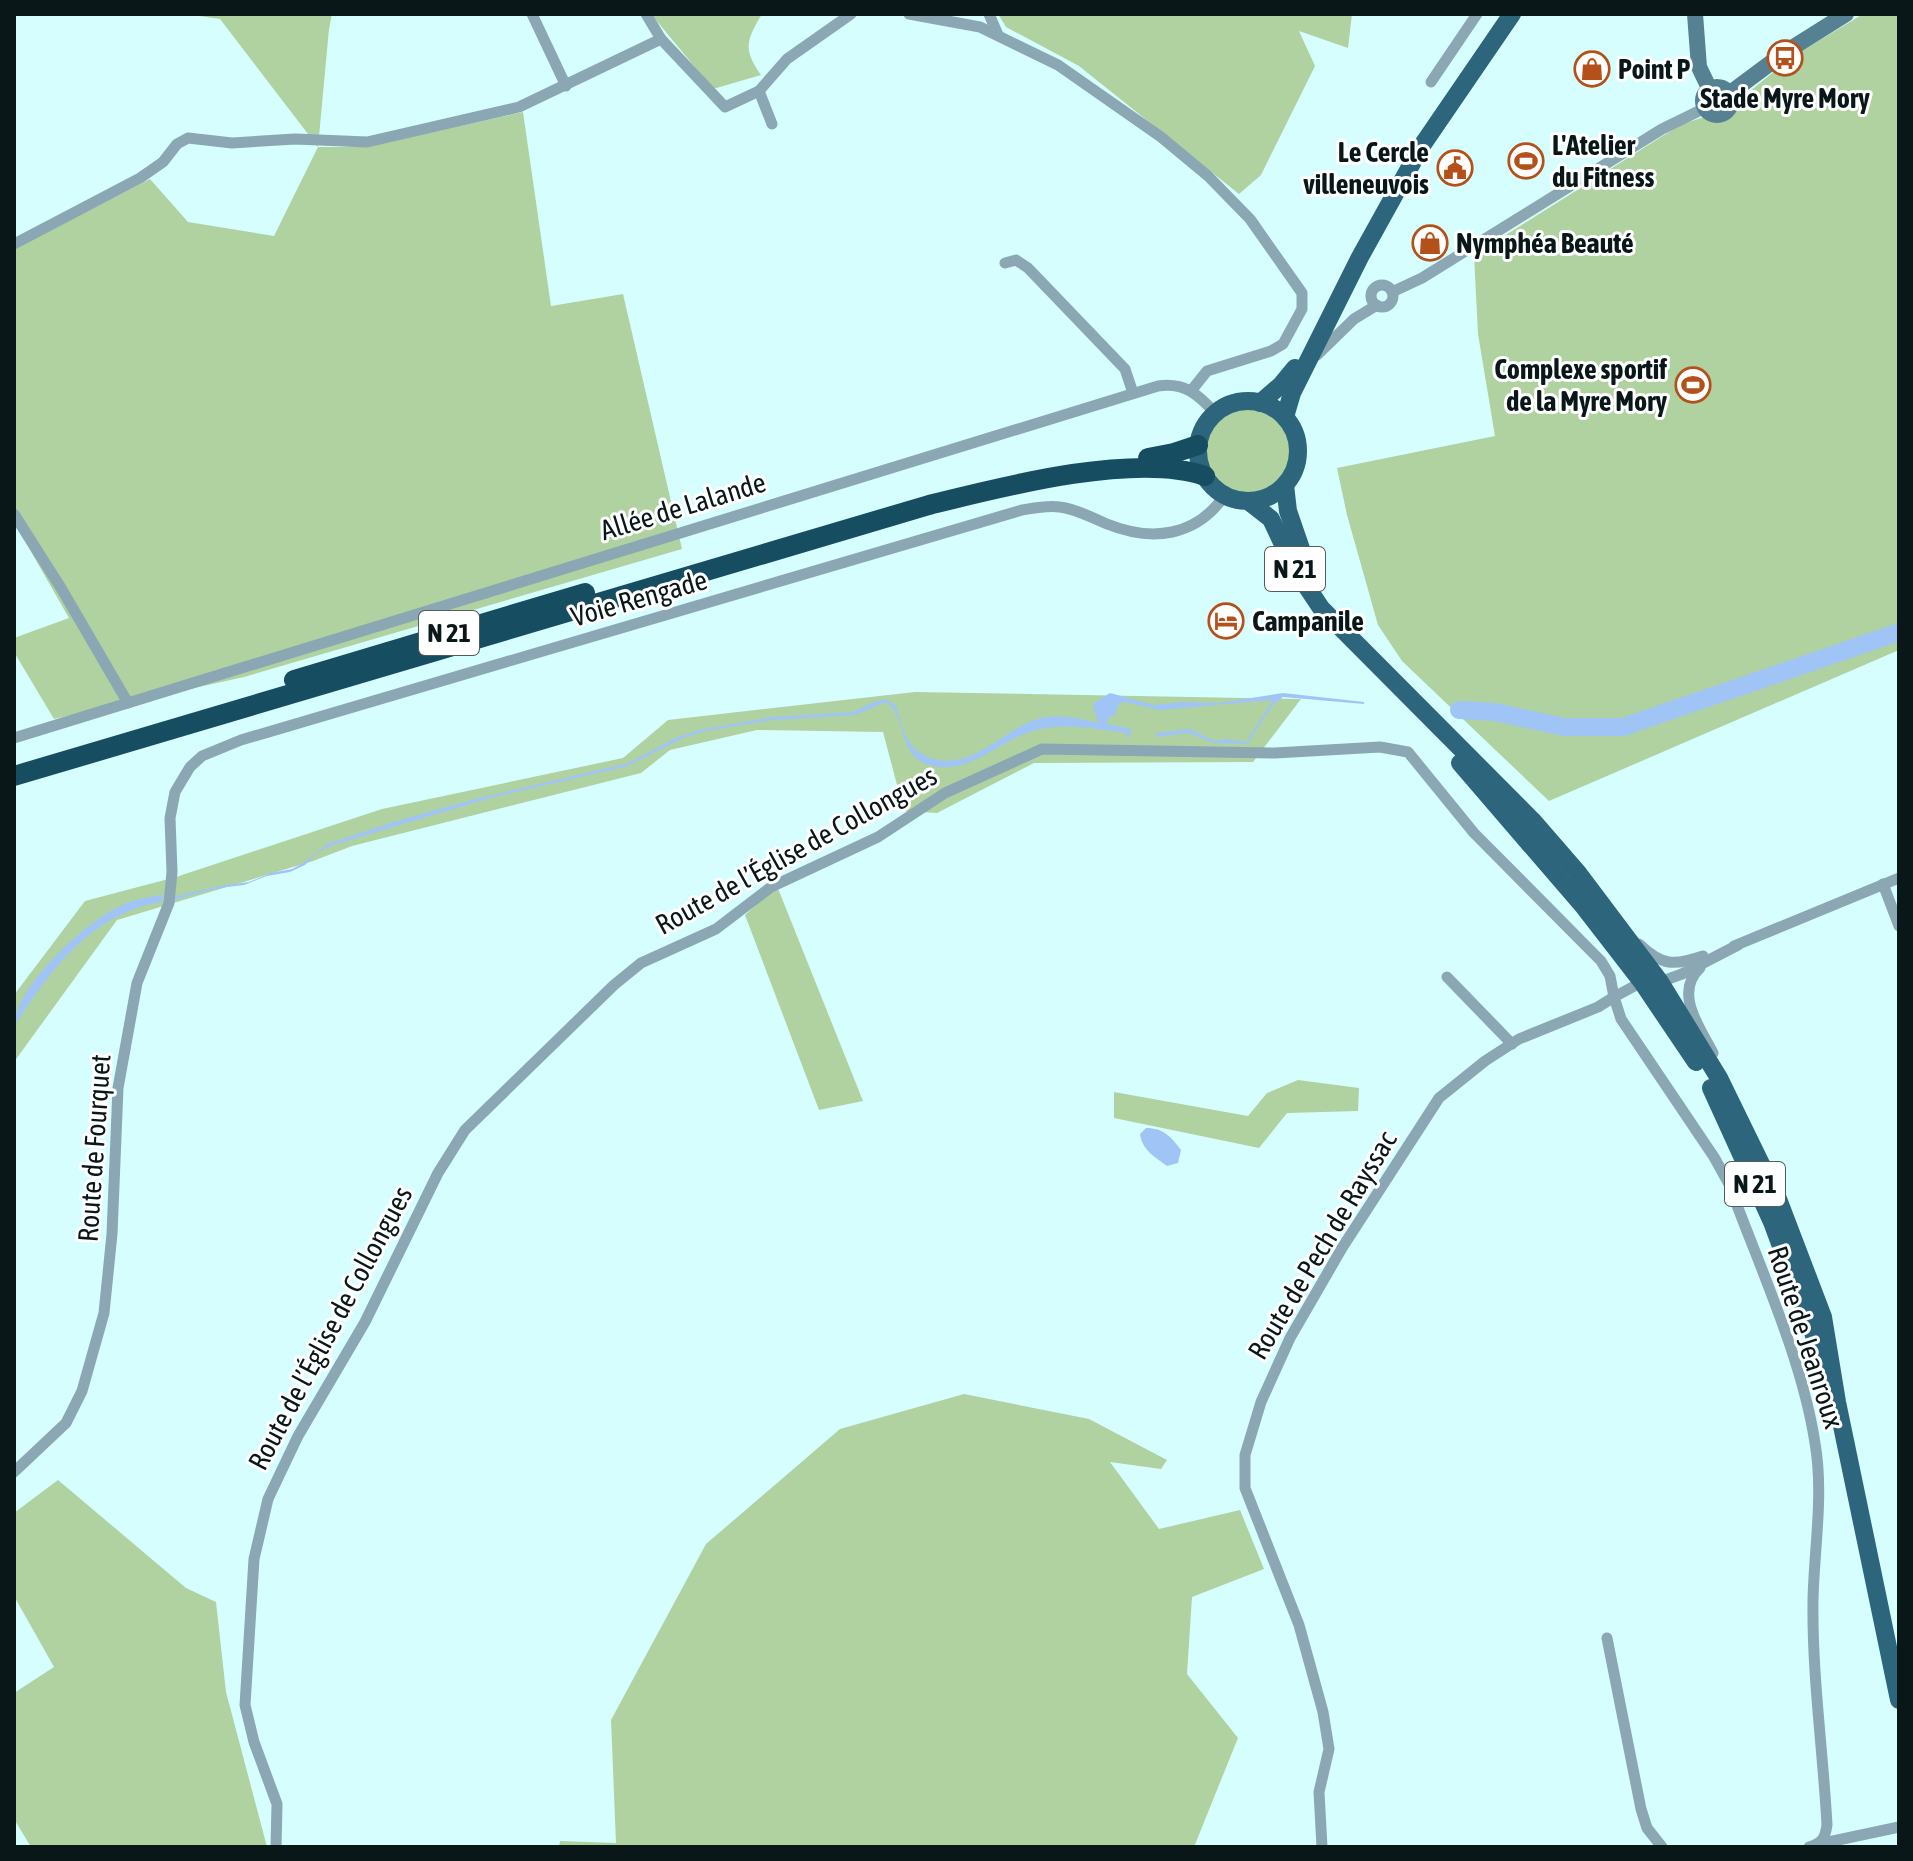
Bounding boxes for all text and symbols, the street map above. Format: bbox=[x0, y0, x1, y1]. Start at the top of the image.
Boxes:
bus stop icon: Stade Myre Mory bbox=[1766, 39, 1804, 77]
shop icon: Point P bbox=[1573, 50, 1611, 88]
place label: Point P bbox=[1618, 53, 1691, 85]
place label: Stade Myre Mory bbox=[1700, 82, 1870, 114]
place label: L'Atelier du Fitness bbox=[1552, 129, 1655, 193]
place label: Le Cercle villeneuvois bbox=[1303, 136, 1429, 200]
sports icon: L'Atelier du Fitness bbox=[1507, 142, 1545, 180]
public building icon: Le Cercle villeneuvois bbox=[1436, 149, 1474, 187]
shop icon: Nymphéa Beauté bbox=[1411, 224, 1449, 262]
place label: Nymphéa Beauté bbox=[1456, 227, 1634, 259]
place label: Complexe sportif de la Myre Mory bbox=[1494, 353, 1667, 417]
sports icon: Complexe sportif de la Myre Mory bbox=[1674, 366, 1712, 404]
street label: Allée de Lalande bbox=[597, 466, 769, 546]
road number: N 21 bbox=[1265, 547, 1325, 591]
street label: Voie Rengade bbox=[567, 563, 711, 633]
hotel icon: Campanile bbox=[1207, 602, 1245, 640]
place label: Campanile bbox=[1252, 605, 1364, 637]
road number: N 21 bbox=[419, 611, 479, 655]
street label: Route de l’Église de Collongues bbox=[650, 759, 942, 941]
street label: Route de Fourquet bbox=[71, 1053, 117, 1243]
street label: Route de Pech de Rayssac bbox=[1241, 1125, 1403, 1365]
road number: N 21 bbox=[1725, 1162, 1785, 1206]
street label: Route de l’Église de Collongues bbox=[242, 1181, 418, 1475]
street label: Route de Jeanroux bbox=[1762, 1242, 1850, 1432]

